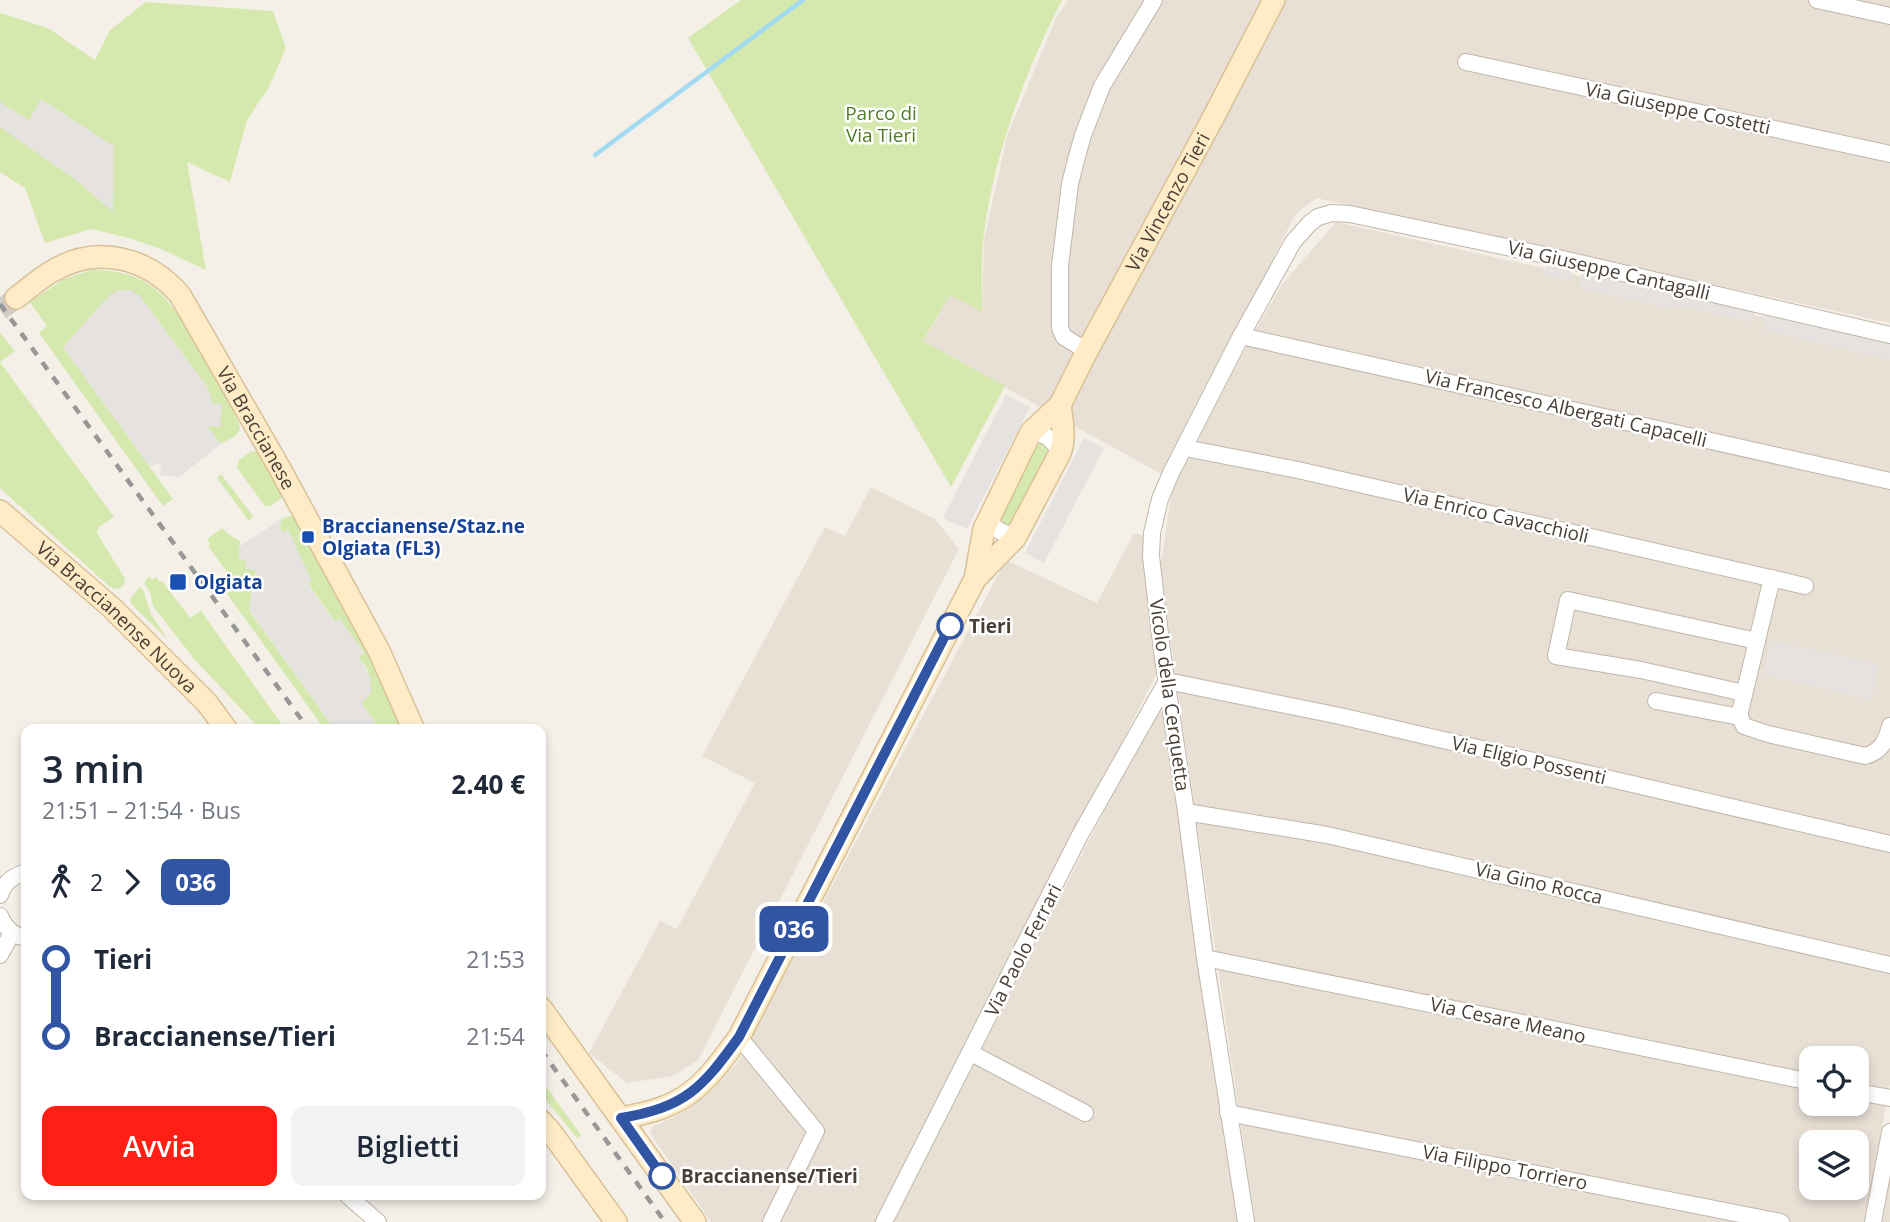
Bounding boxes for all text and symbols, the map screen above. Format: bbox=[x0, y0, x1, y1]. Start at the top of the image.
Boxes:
street label: Via Giuseppe Costetti bbox=[1583, 76, 1773, 140]
park label: Parco di Via Tieri bbox=[845, 100, 917, 148]
street label: Via Vincenzo Tieri bbox=[1119, 128, 1216, 276]
street label: Via Giuseppe Cantagalli bbox=[1505, 234, 1713, 306]
street label: Via Braccianese bbox=[211, 361, 302, 494]
street label: Via Francesco Albergati Capacelli bbox=[1422, 363, 1710, 453]
street label: Via Enrico Cavacchioli bbox=[1400, 481, 1592, 549]
place label: Braccianense/Staz.ne Olgiata (FL3) bbox=[322, 513, 525, 561]
marker: Braccianense/Staz.ne Olgiata (FL3) bbox=[300, 529, 316, 545]
street label: Via Braccianense Nuova bbox=[31, 535, 203, 699]
place label: Olgiata bbox=[194, 569, 263, 595]
marker: Olgiata bbox=[168, 572, 188, 592]
street label: Vicolo della Cerquetta bbox=[1144, 597, 1196, 793]
marker: Tieri bbox=[937, 613, 963, 639]
place label: Tieri bbox=[969, 613, 1011, 639]
street label: Via Eligio Possenti bbox=[1449, 730, 1609, 790]
text: 3 min bbox=[42, 742, 145, 794]
text: 2.40 € bbox=[451, 766, 525, 802]
text: 21:51 – 21:54 · Bus bbox=[42, 794, 241, 826]
street label: Via Gino Rocca bbox=[1473, 856, 1605, 910]
icon: walk bbox=[42, 863, 80, 901]
icon: forward bbox=[113, 863, 151, 901]
text: 036 bbox=[175, 865, 216, 898]
text: 2 bbox=[90, 866, 103, 898]
street label: Via Paolo Ferrari bbox=[978, 879, 1068, 1021]
line badge: 036 bbox=[754, 906, 834, 952]
text: 036 bbox=[773, 912, 815, 945]
text: Tieri bbox=[94, 941, 152, 977]
text: 21:53 bbox=[466, 943, 525, 975]
street label: Via Cesare Meano bbox=[1428, 991, 1588, 1049]
text: Braccianense/Tieri bbox=[94, 1018, 336, 1054]
text: 21:54 bbox=[466, 1020, 525, 1052]
map controls bbox=[1799, 1046, 1869, 1200]
button: locate bbox=[1799, 1046, 1869, 1116]
button: Avvia bbox=[42, 1106, 277, 1186]
button: Biglietti bbox=[291, 1106, 525, 1186]
button: layers bbox=[1799, 1130, 1869, 1200]
street label: Via Filippo Torriero bbox=[1420, 1138, 1590, 1196]
marker: Braccianense/Tieri bbox=[649, 1163, 675, 1189]
place label: Braccianense/Tieri bbox=[681, 1163, 858, 1189]

